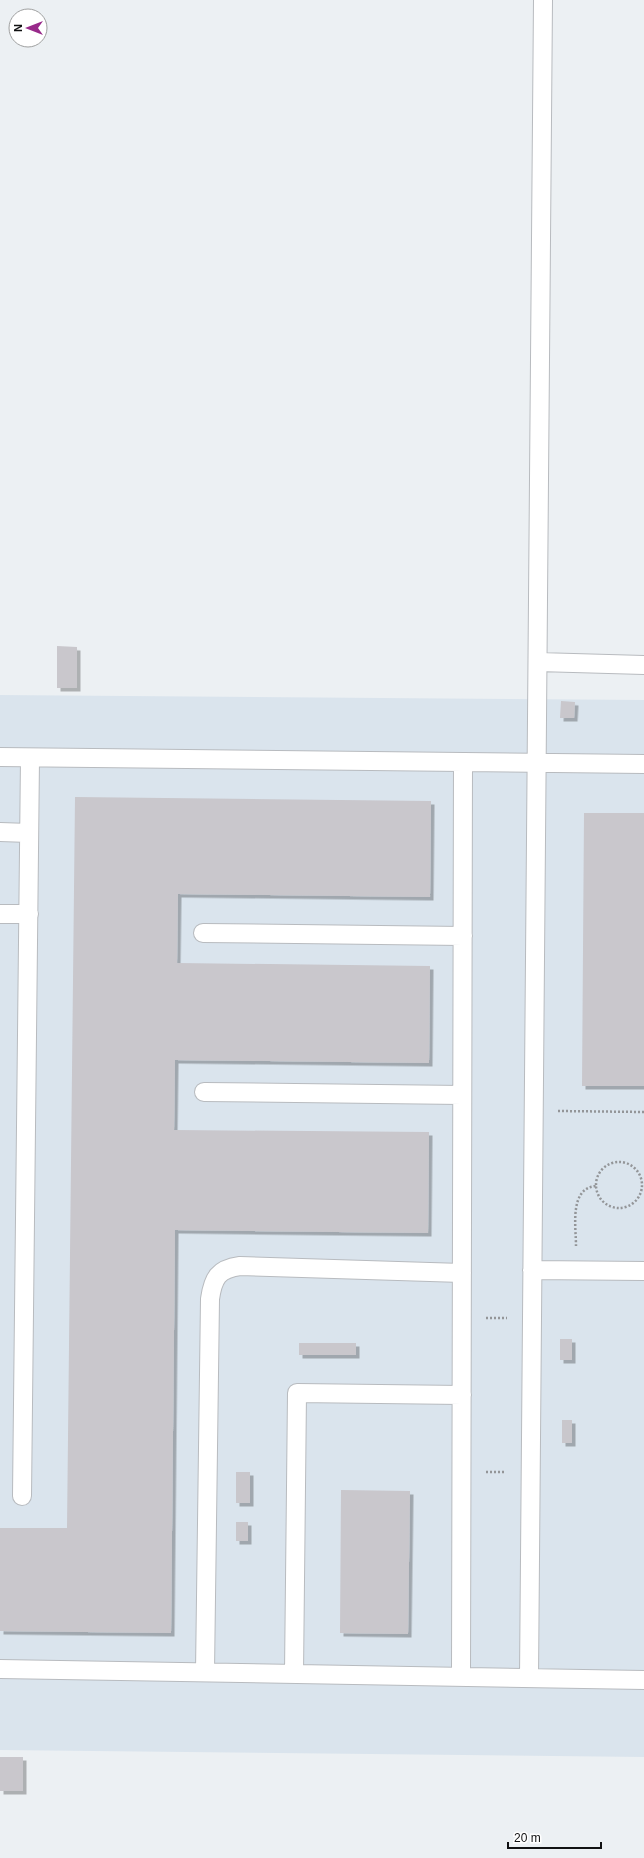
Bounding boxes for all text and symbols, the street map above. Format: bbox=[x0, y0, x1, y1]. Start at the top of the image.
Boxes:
north arrow bbox=[8, 8, 48, 48]
text: N bbox=[12, 24, 24, 32]
scale bar bbox=[508, 1824, 601, 1850]
text: 20 m bbox=[514, 1831, 541, 1845]

